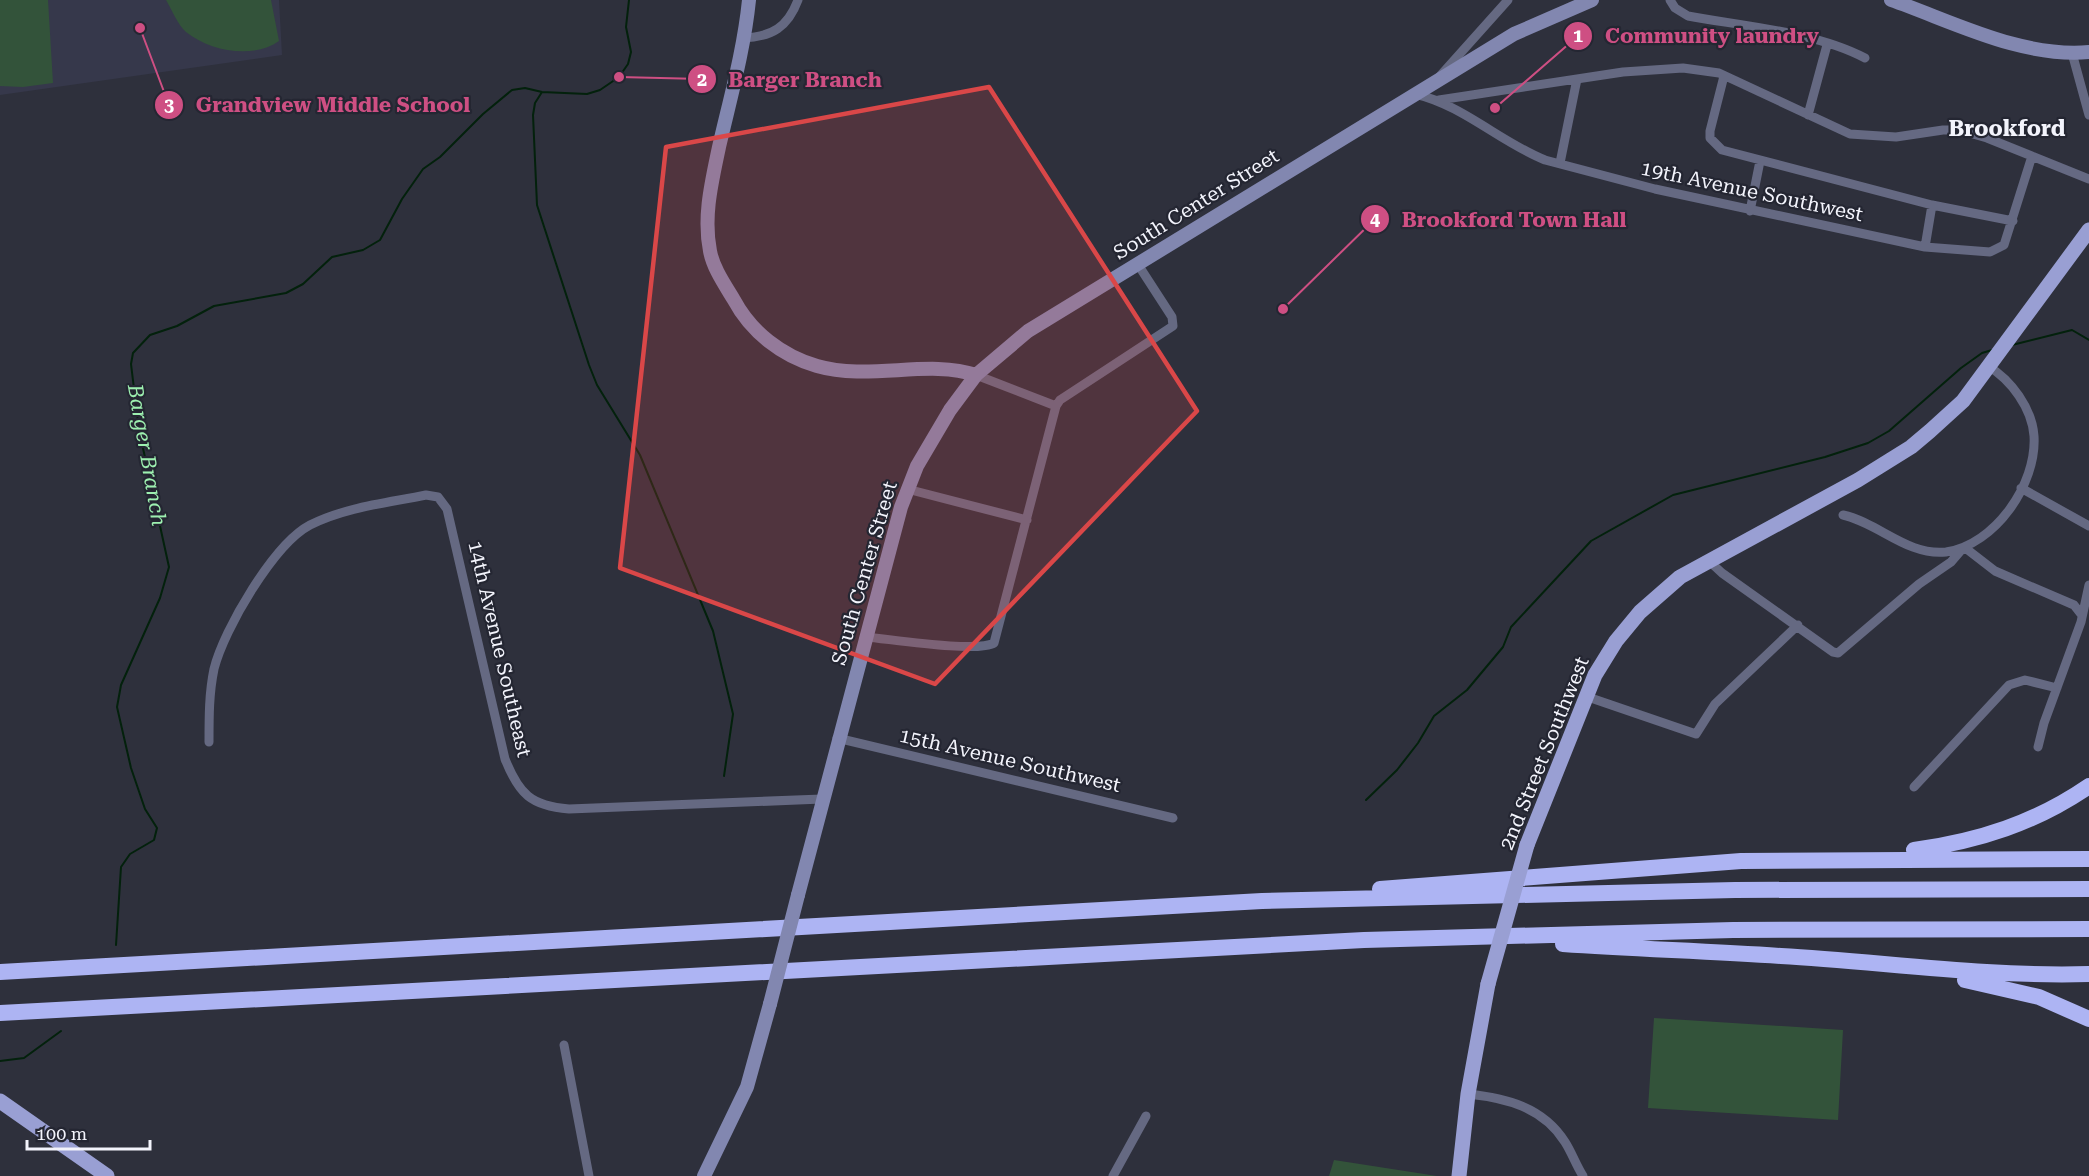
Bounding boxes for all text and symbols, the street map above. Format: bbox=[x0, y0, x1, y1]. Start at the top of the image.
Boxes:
callout: Community laundry bbox=[1563, 16, 1831, 55]
text: Community laundry bbox=[1605, 24, 1819, 48]
text: 1 bbox=[1573, 25, 1583, 46]
callout: Barger Branch bbox=[687, 60, 894, 99]
text: Barger Branch bbox=[728, 68, 882, 92]
text: 2 bbox=[697, 69, 707, 90]
callout: Grandview Middle School bbox=[154, 85, 482, 124]
text: Grandview Middle School bbox=[196, 93, 470, 117]
text: 3 bbox=[164, 94, 174, 115]
district label: Brookford bbox=[1949, 116, 2066, 141]
street label: South Center Street bbox=[1109, 143, 1283, 265]
street label: 19th Avenue Southwest bbox=[1639, 156, 1866, 226]
callout: Brookford Town Hall bbox=[1360, 200, 1638, 239]
text: Brookford Town Hall bbox=[1402, 208, 1626, 232]
text: 4 bbox=[1370, 209, 1380, 230]
water label: Barger Branch bbox=[123, 381, 171, 528]
street label: South Center Street bbox=[826, 478, 902, 668]
street label: 14th Avenue Southeast bbox=[463, 539, 537, 760]
street label: 2nd Street Southwest bbox=[1494, 652, 1594, 853]
street label: 15th Avenue Southwest bbox=[897, 723, 1124, 797]
scale bar bbox=[27, 1113, 150, 1151]
text: 100 m bbox=[36, 1123, 87, 1144]

